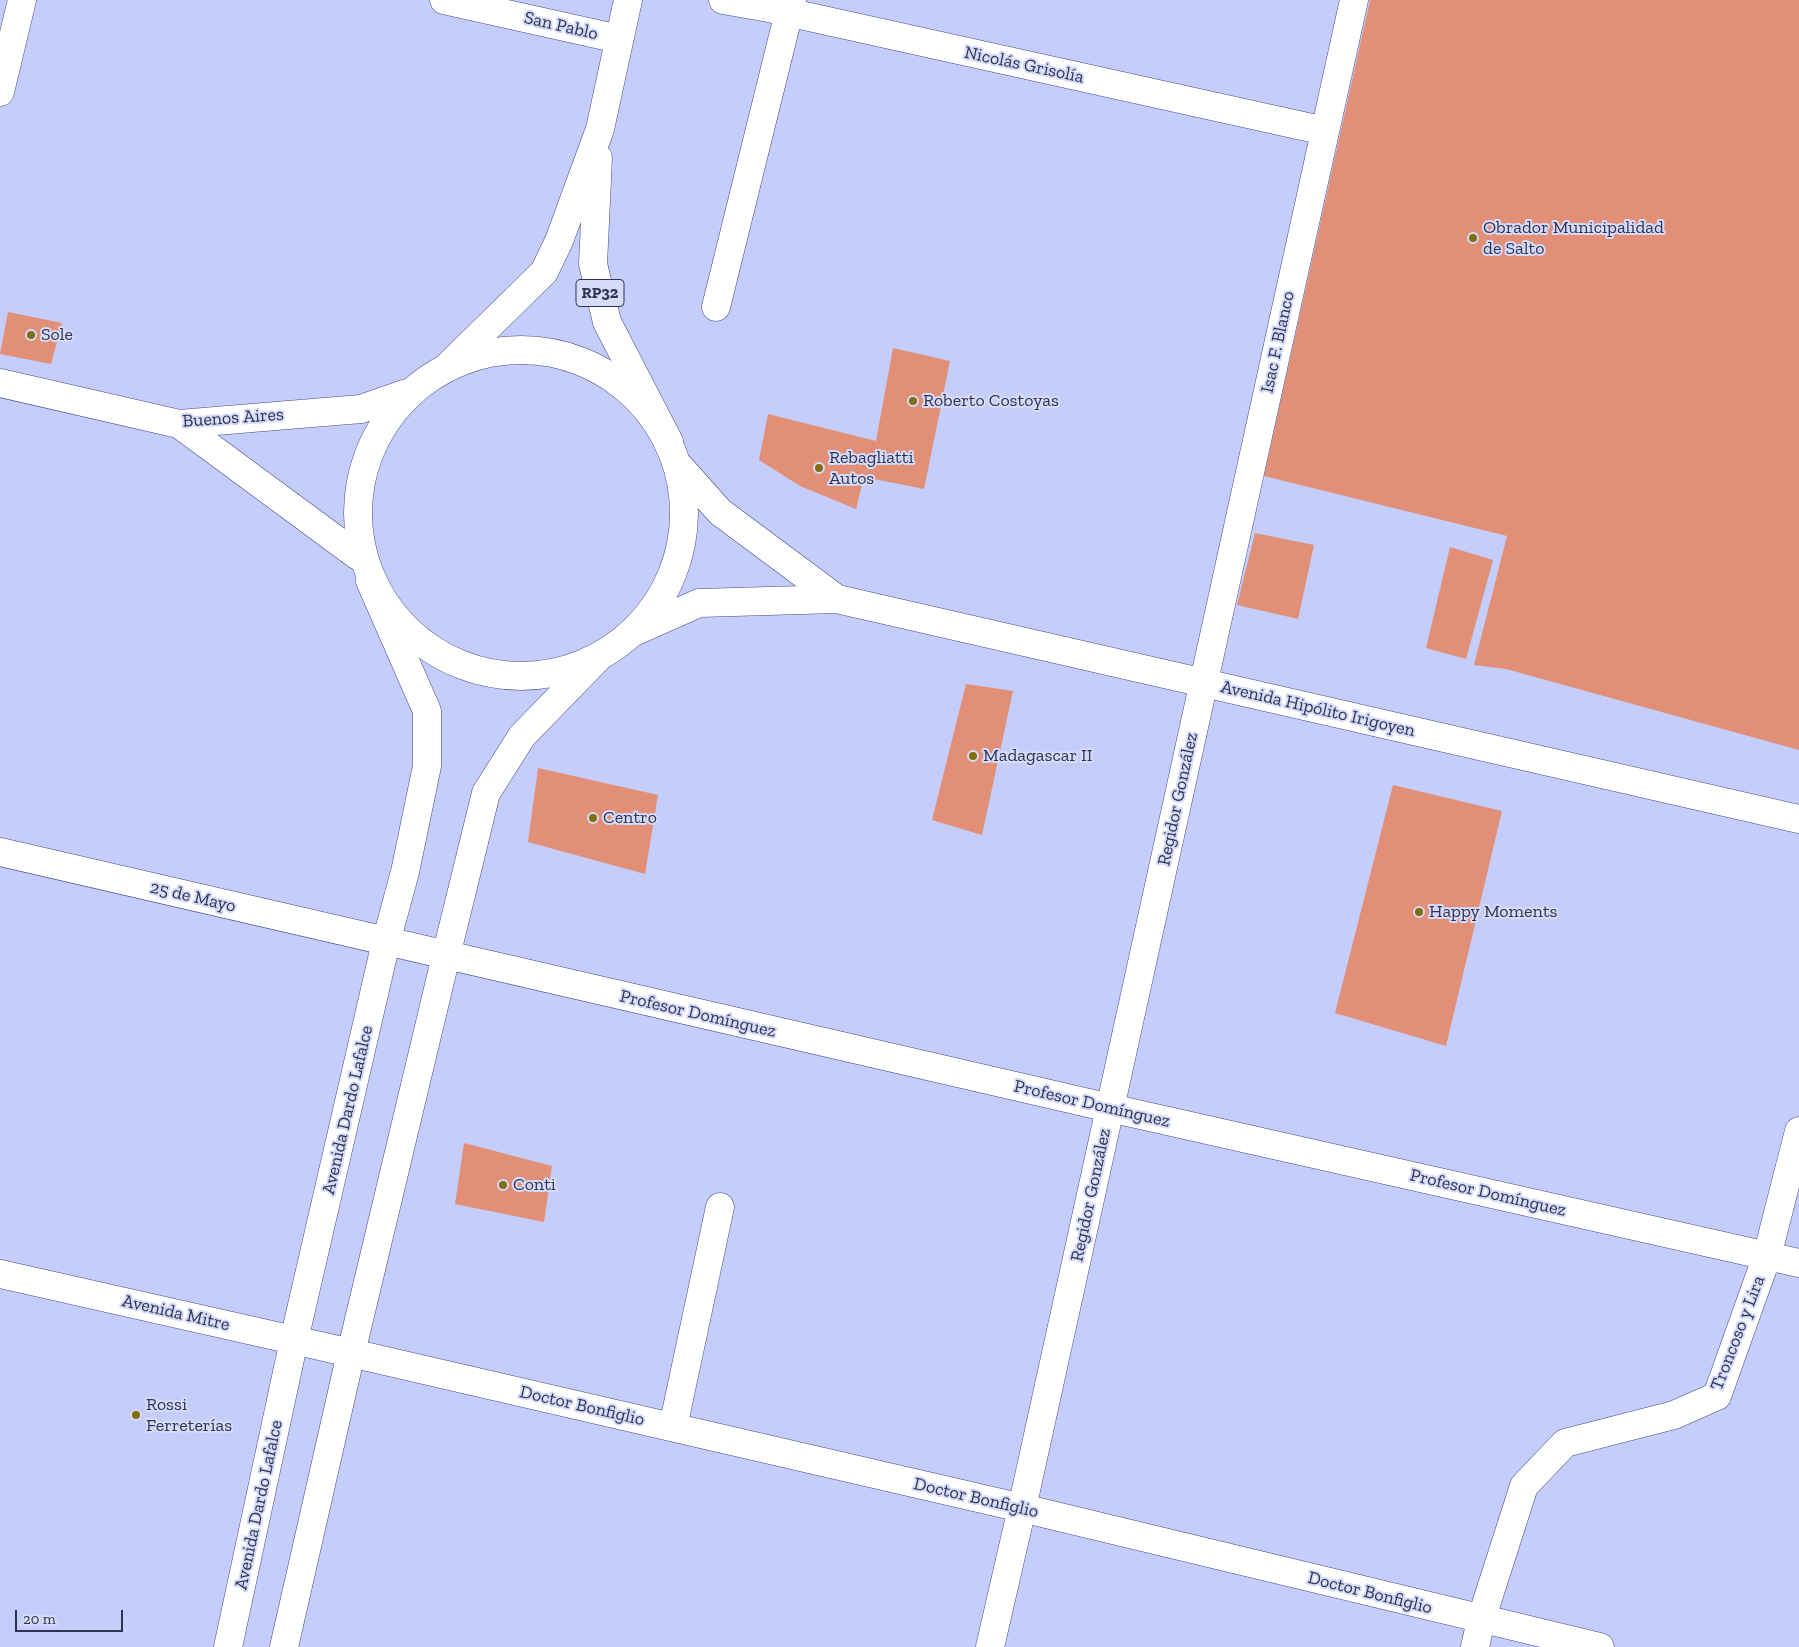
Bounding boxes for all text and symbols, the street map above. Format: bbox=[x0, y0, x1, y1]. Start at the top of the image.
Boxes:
street label: San Pablo bbox=[522, 7, 600, 45]
street label: Nicolás Grisolía bbox=[962, 42, 1086, 88]
place label: Obrador Municipalidad de Salto bbox=[1483, 217, 1664, 260]
marker: Obrador Municipalidad de Salto bbox=[1467, 232, 1479, 244]
road number: RP32 bbox=[576, 280, 624, 306]
street label: Isac F. Blanco bbox=[1257, 289, 1299, 395]
place label: Sole bbox=[41, 324, 73, 346]
marker: Sole bbox=[25, 329, 37, 341]
place label: Roberto Costoyas bbox=[923, 390, 1059, 412]
marker: Roberto Costoyas bbox=[907, 395, 919, 407]
street label: Buenos Aires bbox=[182, 404, 284, 432]
place label: Rebagliatti Autos bbox=[829, 447, 913, 489]
marker: Rebagliatti Autos bbox=[813, 462, 825, 474]
street label: Avenida Hipólito Irigoyen bbox=[1219, 676, 1417, 742]
street label: Regidor González bbox=[1153, 730, 1203, 868]
place label: Madagascar II bbox=[983, 745, 1093, 767]
marker: Madagascar II bbox=[967, 750, 979, 762]
place label: Centro bbox=[603, 807, 657, 829]
marker: Centro bbox=[587, 812, 599, 824]
street label: 25 de Mayo bbox=[148, 877, 238, 917]
place label: Happy Moments bbox=[1429, 901, 1557, 923]
marker: Happy Moments bbox=[1413, 906, 1425, 918]
street label: Profesor Domínguez bbox=[618, 986, 778, 1042]
street label: Avenida Dardo Lafalce bbox=[318, 1023, 378, 1197]
street label: Profesor Domínguez bbox=[1012, 1076, 1172, 1132]
street label: Regidor González bbox=[1066, 1126, 1116, 1264]
street label: Profesor Domínguez bbox=[1408, 1165, 1568, 1221]
place label: Conti bbox=[513, 1174, 556, 1196]
marker: Conti bbox=[497, 1179, 509, 1191]
street label: Troncoso y Lira bbox=[1706, 1273, 1770, 1393]
street label: Avenida Mitre bbox=[120, 1290, 232, 1336]
street label: Doctor Bonfiglio bbox=[518, 1381, 646, 1431]
place label: Rossi Ferreterías bbox=[146, 1394, 232, 1436]
marker: Rossi Ferreterías bbox=[130, 1409, 142, 1421]
street label: Avenida Dardo Lafalce bbox=[230, 1418, 288, 1592]
street label: Doctor Bonfiglio bbox=[912, 1473, 1040, 1523]
street label: Doctor Bonfiglio bbox=[1306, 1567, 1434, 1619]
scale bar bbox=[18, 1600, 125, 1632]
text: 20 m bbox=[23, 1610, 56, 1628]

